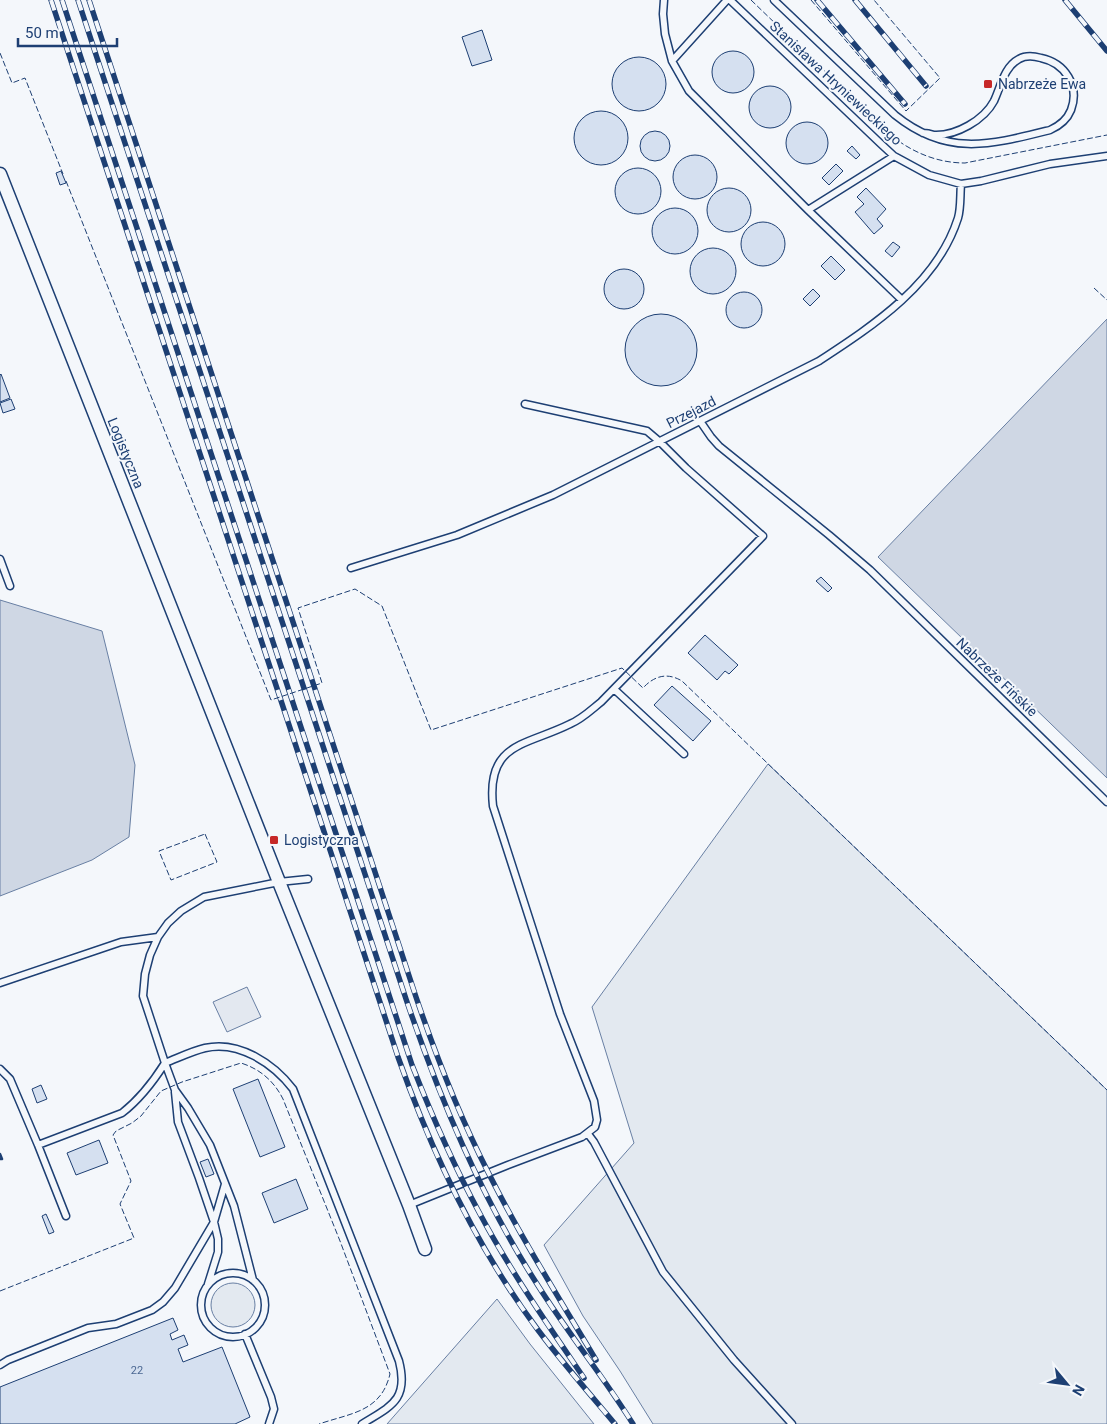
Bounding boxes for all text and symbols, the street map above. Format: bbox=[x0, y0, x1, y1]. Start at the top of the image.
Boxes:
scale bar bbox=[18, 15, 116, 47]
street label: Stanisława Hryniewieckiego bbox=[767, 18, 905, 148]
text: 50 m bbox=[25, 24, 59, 42]
place label: Nabrzeże Ewa bbox=[998, 76, 1086, 92]
marker: Nabrzeże Ewa bbox=[982, 78, 994, 90]
street label: Przejazd bbox=[664, 393, 718, 431]
street label: Logistyczna bbox=[105, 415, 147, 491]
street label: Nabrzeże Fińskie bbox=[953, 634, 1041, 720]
place label: Logistyczna bbox=[284, 832, 359, 848]
marker: Logistyczna bbox=[268, 834, 280, 846]
north arrow bbox=[1042, 1359, 1092, 1409]
house number: 22 bbox=[131, 1364, 143, 1377]
text: N bbox=[1069, 1382, 1088, 1399]

